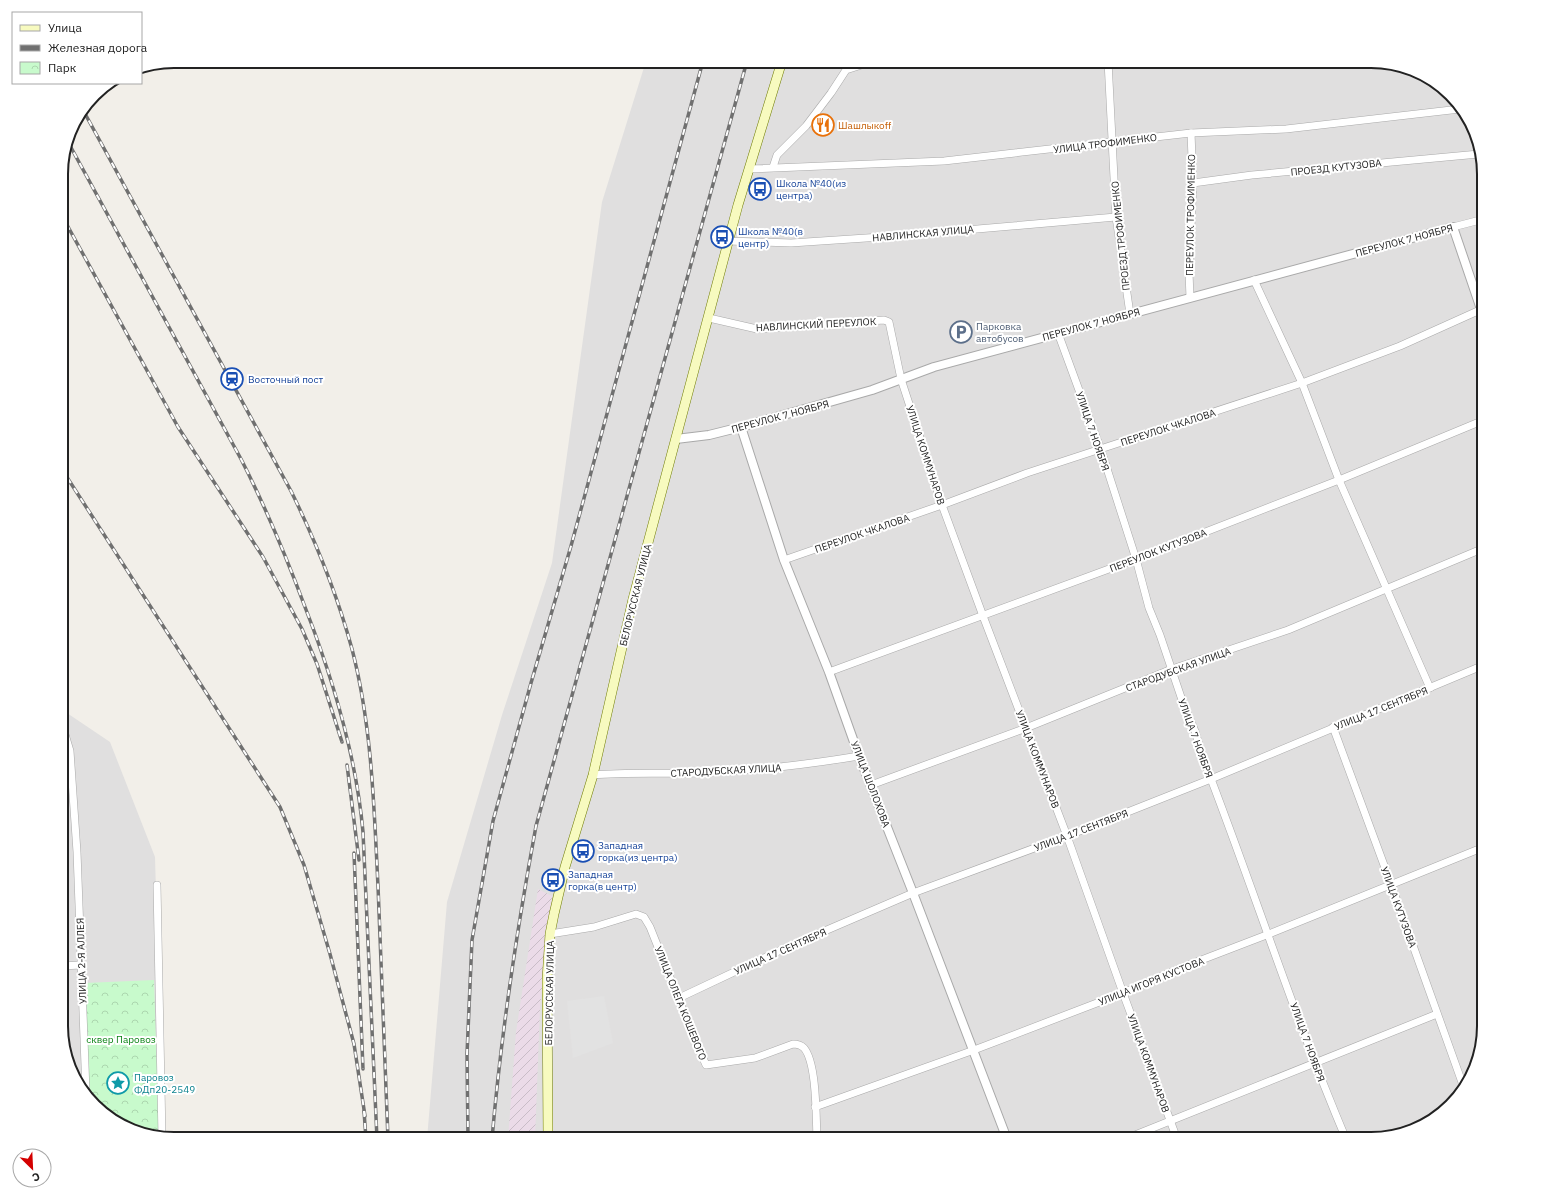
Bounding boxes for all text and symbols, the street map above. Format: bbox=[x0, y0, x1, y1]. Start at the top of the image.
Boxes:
legend bbox=[12, 12, 142, 84]
text: Улица bbox=[48, 20, 82, 35]
text: Железная дорога bbox=[48, 40, 148, 55]
text: Парк bbox=[48, 60, 77, 75]
restaurant icon: Шашлыкоff bbox=[810, 112, 836, 138]
place label: Шашлыкоff bbox=[838, 119, 892, 132]
street label: УЛИЦА ТРОФИМЕНКО bbox=[1053, 131, 1158, 156]
street label: ПЕРЕУЛОК ТРОФИМЕНКО bbox=[1183, 154, 1198, 276]
street label: ПРОЕЗД КУТУЗОВА bbox=[1290, 156, 1383, 179]
bus stop icon: Школа №40(из центра) bbox=[747, 176, 773, 202]
place label: Школа №40(из центра) bbox=[776, 177, 846, 202]
street label: ПРОЕЗД ТРОФИМЕНКО bbox=[1108, 180, 1133, 291]
street label: ПЕРЕУЛОК 7 НОЯБРЯ bbox=[1354, 221, 1454, 260]
street label: НАВЛИНСКАЯ УЛИЦА bbox=[872, 223, 975, 244]
bus stop icon: Школа №40(в центр) bbox=[709, 224, 735, 250]
place label: Школа №40(в центр) bbox=[738, 225, 803, 250]
street label: ПЕРЕУЛОК 7 НОЯБРЯ bbox=[1041, 305, 1141, 344]
street label: НАВЛИНСКИЙ ПЕРЕУЛОК bbox=[755, 315, 877, 334]
parking icon: Парковка автобусов bbox=[948, 319, 974, 345]
place label: Парковка автобусов bbox=[976, 320, 1024, 345]
station icon: Восточный пост bbox=[219, 366, 245, 392]
place label: Восточный пост bbox=[248, 373, 324, 386]
street label: УЛИЦА 7 НОЯБРЯ bbox=[1073, 390, 1112, 473]
street label: ПЕРЕУЛОК 7 НОЯБРЯ bbox=[730, 397, 830, 436]
street label: УЛИЦА КОММУНАРОВ bbox=[903, 404, 948, 507]
street label: ПЕРЕУЛОК ЧКАЛОВА bbox=[1119, 406, 1218, 449]
street label: ПЕРЕУЛОК ЧКАЛОВА bbox=[813, 511, 912, 556]
street label: ПЕРЕУЛОК КУТУЗОВА bbox=[1108, 526, 1209, 575]
street label: БЕЛОРУССКАЯ УЛИЦА bbox=[616, 542, 655, 648]
street label: СТАРОДУБСКАЯ УЛИЦА bbox=[1124, 644, 1233, 695]
street label: УЛИЦА 17 СЕНТЯБРЯ bbox=[1332, 684, 1430, 733]
street label: УЛИЦА 7 НОЯБРЯ bbox=[1175, 697, 1216, 779]
street label: УЛИЦА КОММУНАРОВ bbox=[1013, 708, 1062, 810]
street label: УЛИЦА ШОЛОХОВА bbox=[848, 739, 893, 830]
street label: СТАРОДУБСКАЯ УЛИЦА bbox=[670, 761, 782, 780]
street label: УЛИЦА 17 СЕНТЯБРЯ bbox=[1032, 807, 1130, 854]
bus stop icon: Западная горка(из центра) bbox=[570, 838, 596, 864]
place label: Западная горка(из центра) bbox=[598, 839, 677, 864]
street label: УЛИЦА КУТУЗОВА bbox=[1378, 865, 1419, 950]
bus stop icon: Западная горка(в центр) bbox=[540, 867, 566, 893]
place label: Западная горка(в центр) bbox=[568, 868, 637, 893]
street label: УЛИЦА 2-Я АЛЛЕЯ bbox=[73, 918, 90, 1004]
street label: УЛИЦА 17 СЕНТЯБРЯ bbox=[732, 925, 828, 978]
street label: БЕЛОРУССКАЯ УЛИЦА bbox=[542, 940, 557, 1046]
street label: УЛИЦА ОЛЕГА КОШЕВОГО bbox=[652, 944, 709, 1062]
street label: УЛИЦА ИГОРЯ КУСТОВА bbox=[1096, 954, 1206, 1009]
street label: УЛИЦА 7 НОЯБРЯ bbox=[1287, 1001, 1328, 1083]
street label: УЛИЦА КОММУНАРОВ bbox=[1125, 1012, 1172, 1114]
park label: сквер Паровоз bbox=[86, 1033, 156, 1046]
place icon: Паровоз ФДп20-2549 bbox=[105, 1070, 131, 1096]
place label: Паровоз ФДп20-2549 bbox=[134, 1071, 195, 1096]
north arrow bbox=[12, 1148, 52, 1188]
text: С bbox=[30, 1169, 42, 1185]

